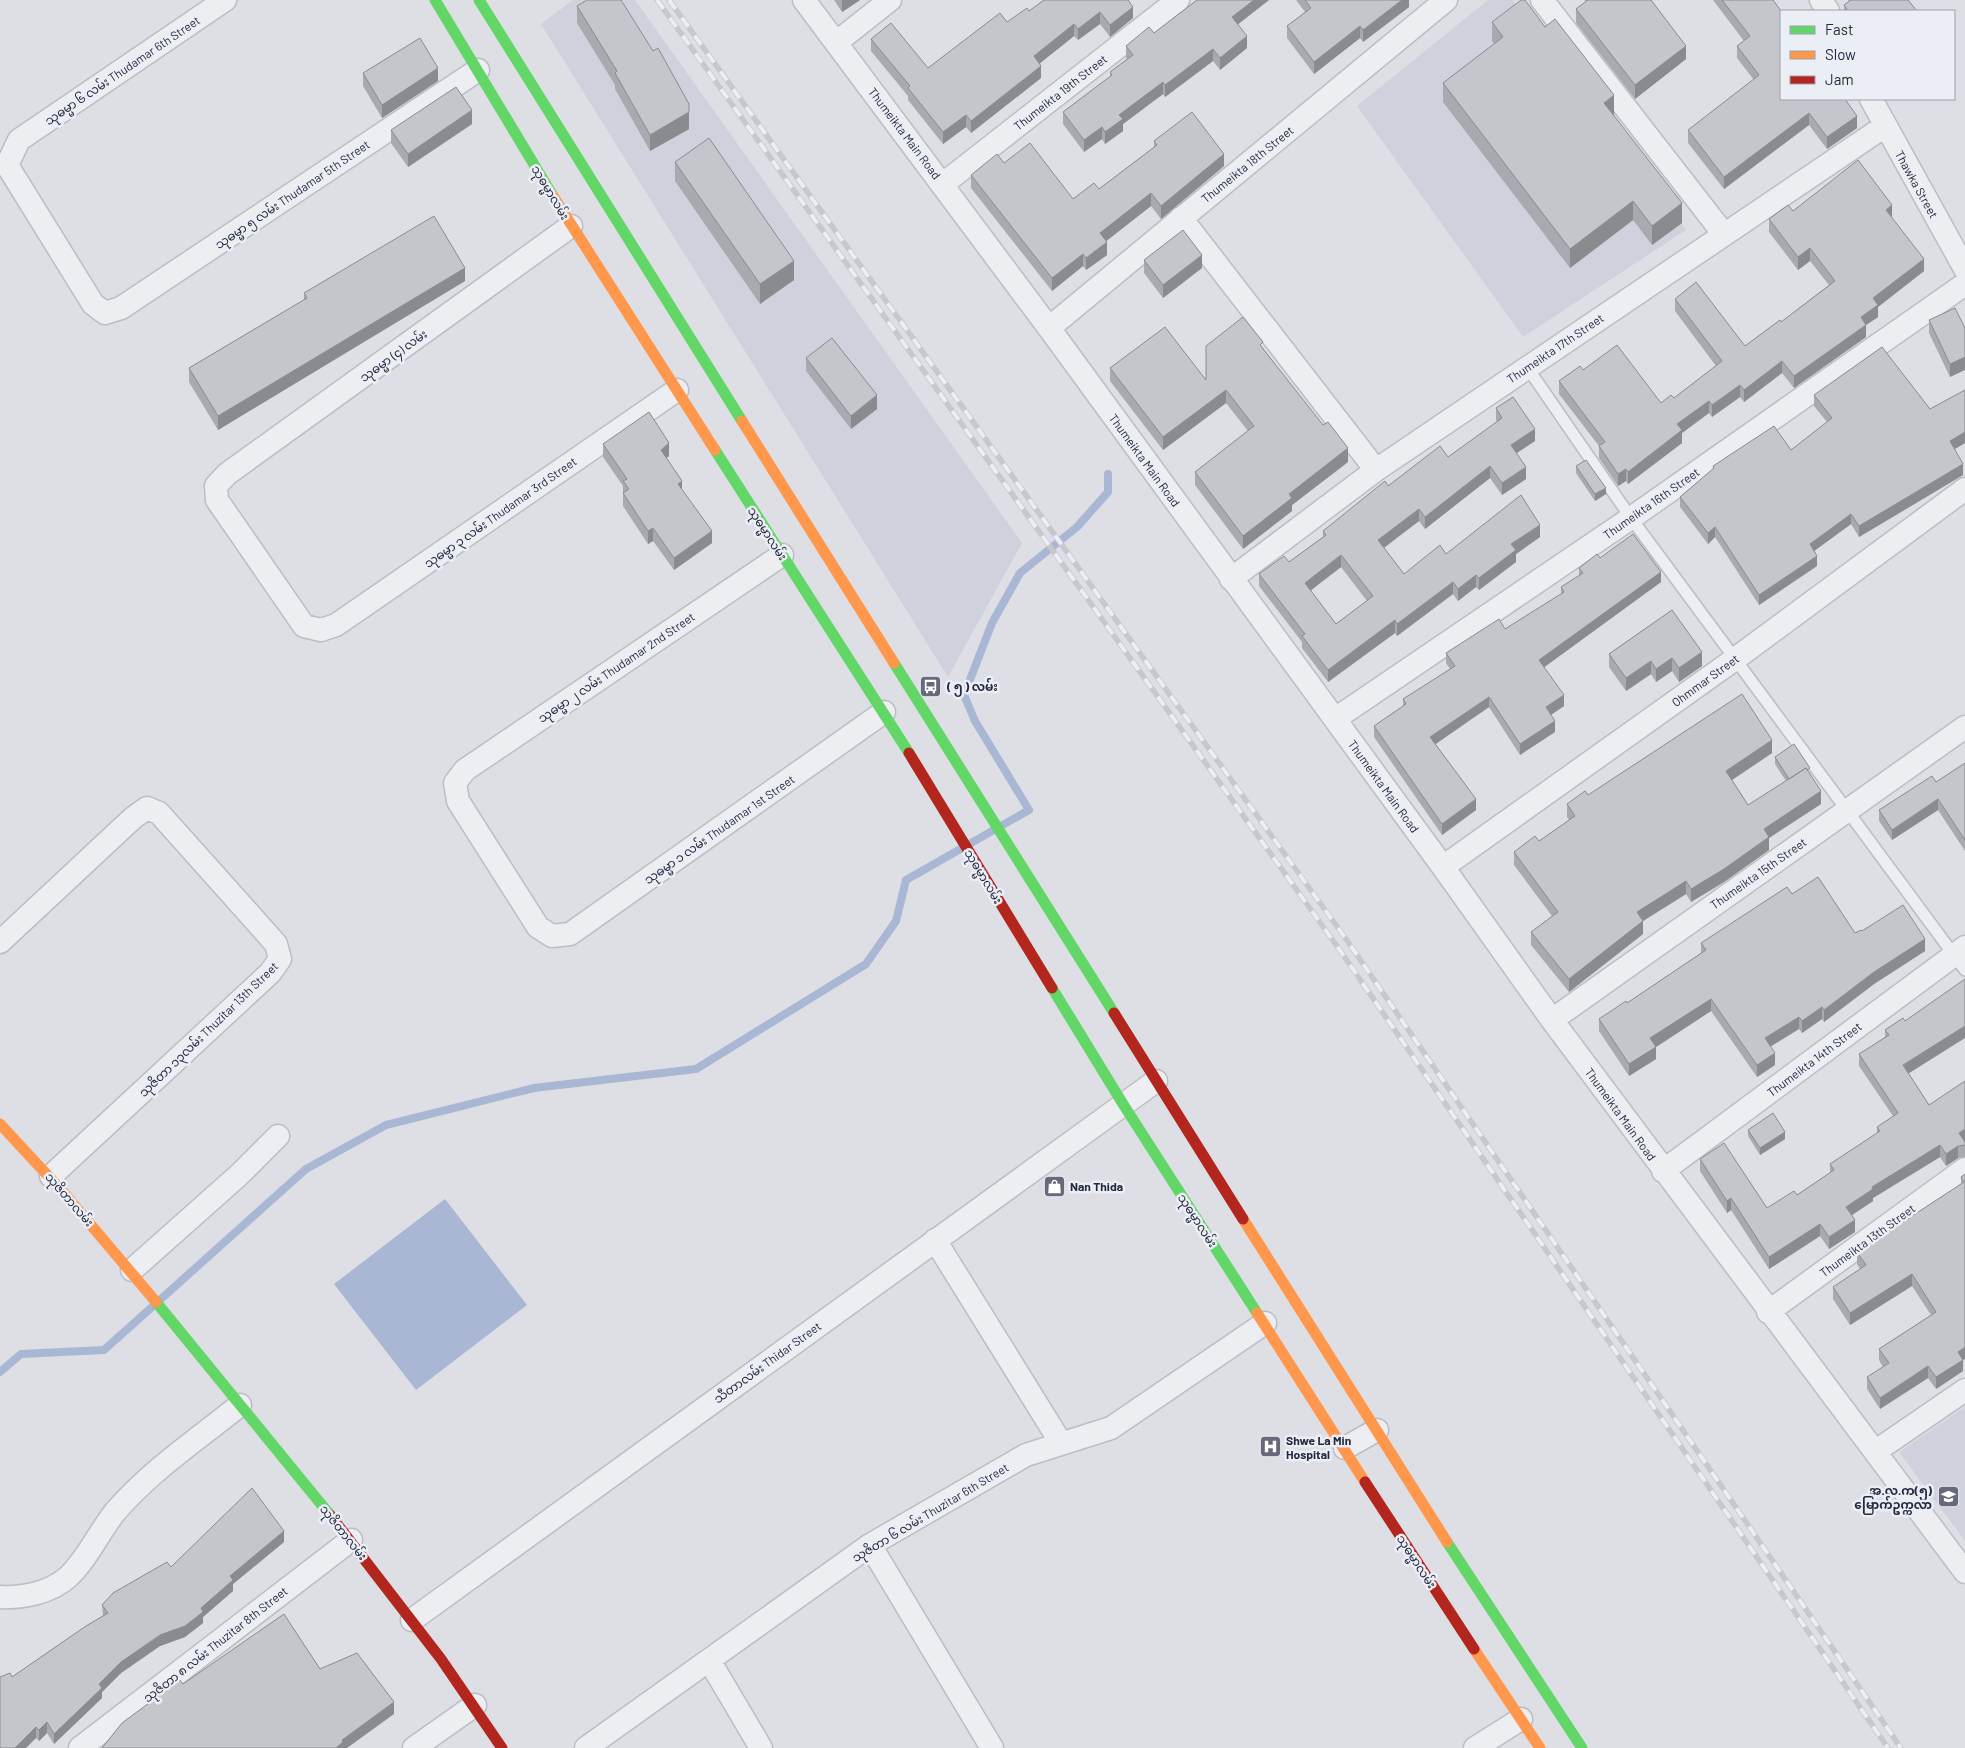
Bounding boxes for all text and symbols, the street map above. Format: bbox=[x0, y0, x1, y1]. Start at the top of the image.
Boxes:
legend bbox=[1780, 10, 1955, 100]
street label: သုဓမ္မာ ၆ လမ်း Thudamar 6th Street bbox=[41, 12, 205, 131]
text: Fast bbox=[1825, 20, 1853, 38]
text: Slow bbox=[1825, 45, 1856, 63]
street label: Thumeikta 19th Street bbox=[1011, 51, 1109, 133]
text: Jam bbox=[1825, 70, 1854, 88]
street label: Thumeikta Main Road bbox=[866, 84, 944, 182]
street label: Thumeikta 18th Street bbox=[1198, 123, 1296, 205]
street label: သုဓမ္မာ ၅ လမ်း Thudamar 5th Street bbox=[211, 136, 374, 255]
street label: Thawka Street bbox=[1893, 148, 1941, 220]
street label: သုဓမ္မာလမ်း bbox=[526, 162, 574, 224]
street label: Thumeikta 17th Street bbox=[1504, 310, 1606, 386]
street label: သုဓမ္မာ (၄) လမ်း bbox=[356, 325, 432, 387]
street label: Thumeikta Main Road bbox=[1107, 411, 1183, 509]
street label: သုဓမ္မာ ၃ လမ်း Thudamar 3rd Street bbox=[420, 453, 581, 574]
street label: Thumeikta 16th Street bbox=[1600, 464, 1702, 542]
street label: သုဓမ္မာလမ်း bbox=[742, 503, 791, 565]
street label: သုဓမ္မာ ၂ လမ်း Thudamar 2nd Street bbox=[534, 608, 699, 728]
street label: Ohmmar Street bbox=[1669, 651, 1741, 709]
bus stop icon: ( ၅ ) လမ်း bbox=[919, 674, 943, 698]
place label: ( ၅ ) လမ်း bbox=[946, 677, 998, 697]
street label: Thumeikta Main Road bbox=[1346, 737, 1422, 835]
street label: သုဓမ္မာ ၁ လမ်း Thudamar 1st Street bbox=[641, 771, 799, 890]
street label: Thumeikta 15th Street bbox=[1707, 834, 1809, 912]
street label: သုဓမ္မာလမ်း bbox=[959, 846, 1007, 908]
street label: သုဇိတာ ၁၃လမ်း Thuzitar 13th Street bbox=[135, 958, 283, 1102]
street label: Thumeikta 14th Street bbox=[1764, 1019, 1864, 1099]
street label: Thumeikta Main Road bbox=[1583, 1065, 1659, 1163]
street label: သုဇိတာလမ်း bbox=[40, 1169, 98, 1231]
shop icon: Nan Thida bbox=[1042, 1174, 1066, 1198]
place label: Nan Thida bbox=[1070, 1179, 1123, 1193]
street label: သုဓမ္မာလမ်း bbox=[1172, 1190, 1221, 1252]
street label: Thumeikta 13th Street bbox=[1817, 1201, 1917, 1279]
street label: သီတာလမ်း Thidar Street bbox=[710, 1318, 823, 1406]
place label: Shwe La Min Hospital bbox=[1286, 1433, 1351, 1461]
hospital icon: Shwe La Min Hospital bbox=[1258, 1435, 1282, 1459]
street label: သုဇိတာ ၆ လမ်း Thuzitar 6th Street bbox=[849, 1459, 1013, 1568]
place label: အ.လ.က(၅) မြောက်ဥက္ကလာ bbox=[1854, 1483, 1933, 1515]
school or university icon: အ.လ.က(၅) မြောက်ဥက္ကလာ bbox=[1936, 1485, 1960, 1509]
street label: သုဇိတာလမ်း bbox=[315, 1501, 371, 1565]
street label: သုဓမ္မာလမ်း bbox=[1391, 1531, 1440, 1593]
street label: သုဇိတာ ၈ လမ်း Thuzitar 8th Street bbox=[139, 1583, 292, 1708]

